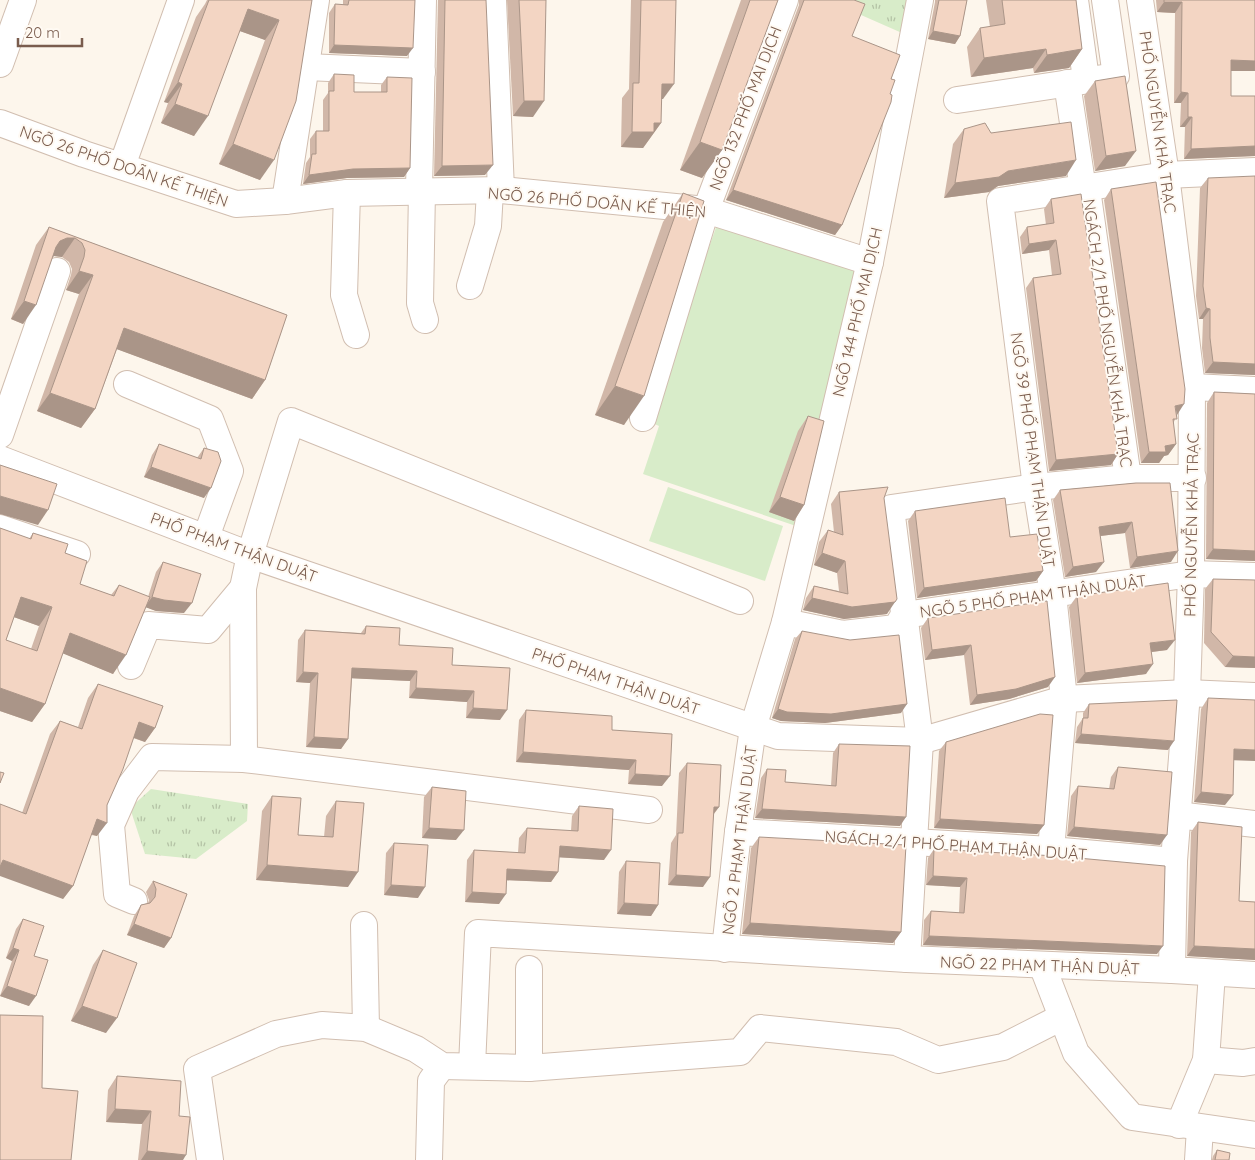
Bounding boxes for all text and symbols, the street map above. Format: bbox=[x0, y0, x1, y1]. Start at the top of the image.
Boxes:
scale bar bbox=[18, 15, 81, 47]
text: 20 m bbox=[25, 23, 60, 42]
street label: NGÕ 132 PHỐ MAI DỊCH bbox=[704, 23, 786, 193]
street label: PHỐ NGUYỄN KHẢ TRẠC bbox=[1135, 29, 1182, 214]
street label: NGÕ 26 PHỐ DOÃN KẾ THIỆN bbox=[17, 120, 231, 211]
street label: NGÕ 26 PHỐ DOÃN KẾ THIỆN bbox=[487, 181, 707, 222]
street label: NGÁCH 2/1 PHỐ NGUYỄN KHẢ TRẠC bbox=[1079, 197, 1138, 469]
street label: NGÕ 144 PHỐ MAI DỊCH bbox=[827, 225, 886, 399]
street label: NGÕ 39 PHỐ PHẠM THẬN DUẬT bbox=[1007, 331, 1060, 569]
street label: PHỐ NGUYỄN KHẢ TRẠC bbox=[1178, 433, 1203, 617]
street label: PHỐ PHẠM THẬN DUẬT bbox=[148, 507, 321, 587]
street label: NGÕ 5 PHỐ PHẠM THẬN DUẬT bbox=[918, 569, 1148, 622]
street label: PHỐ PHẠM THẬN DUẬT bbox=[529, 642, 703, 719]
street label: NGÕ 2 PHẠM THẬN DUẬT bbox=[717, 744, 761, 936]
street label: NGÁCH 2/1 PHỐ PHẠM THẬN DUẬT bbox=[824, 825, 1088, 864]
street label: NGÕ 22 PHẠM THẬN DUẬT bbox=[940, 952, 1141, 978]

